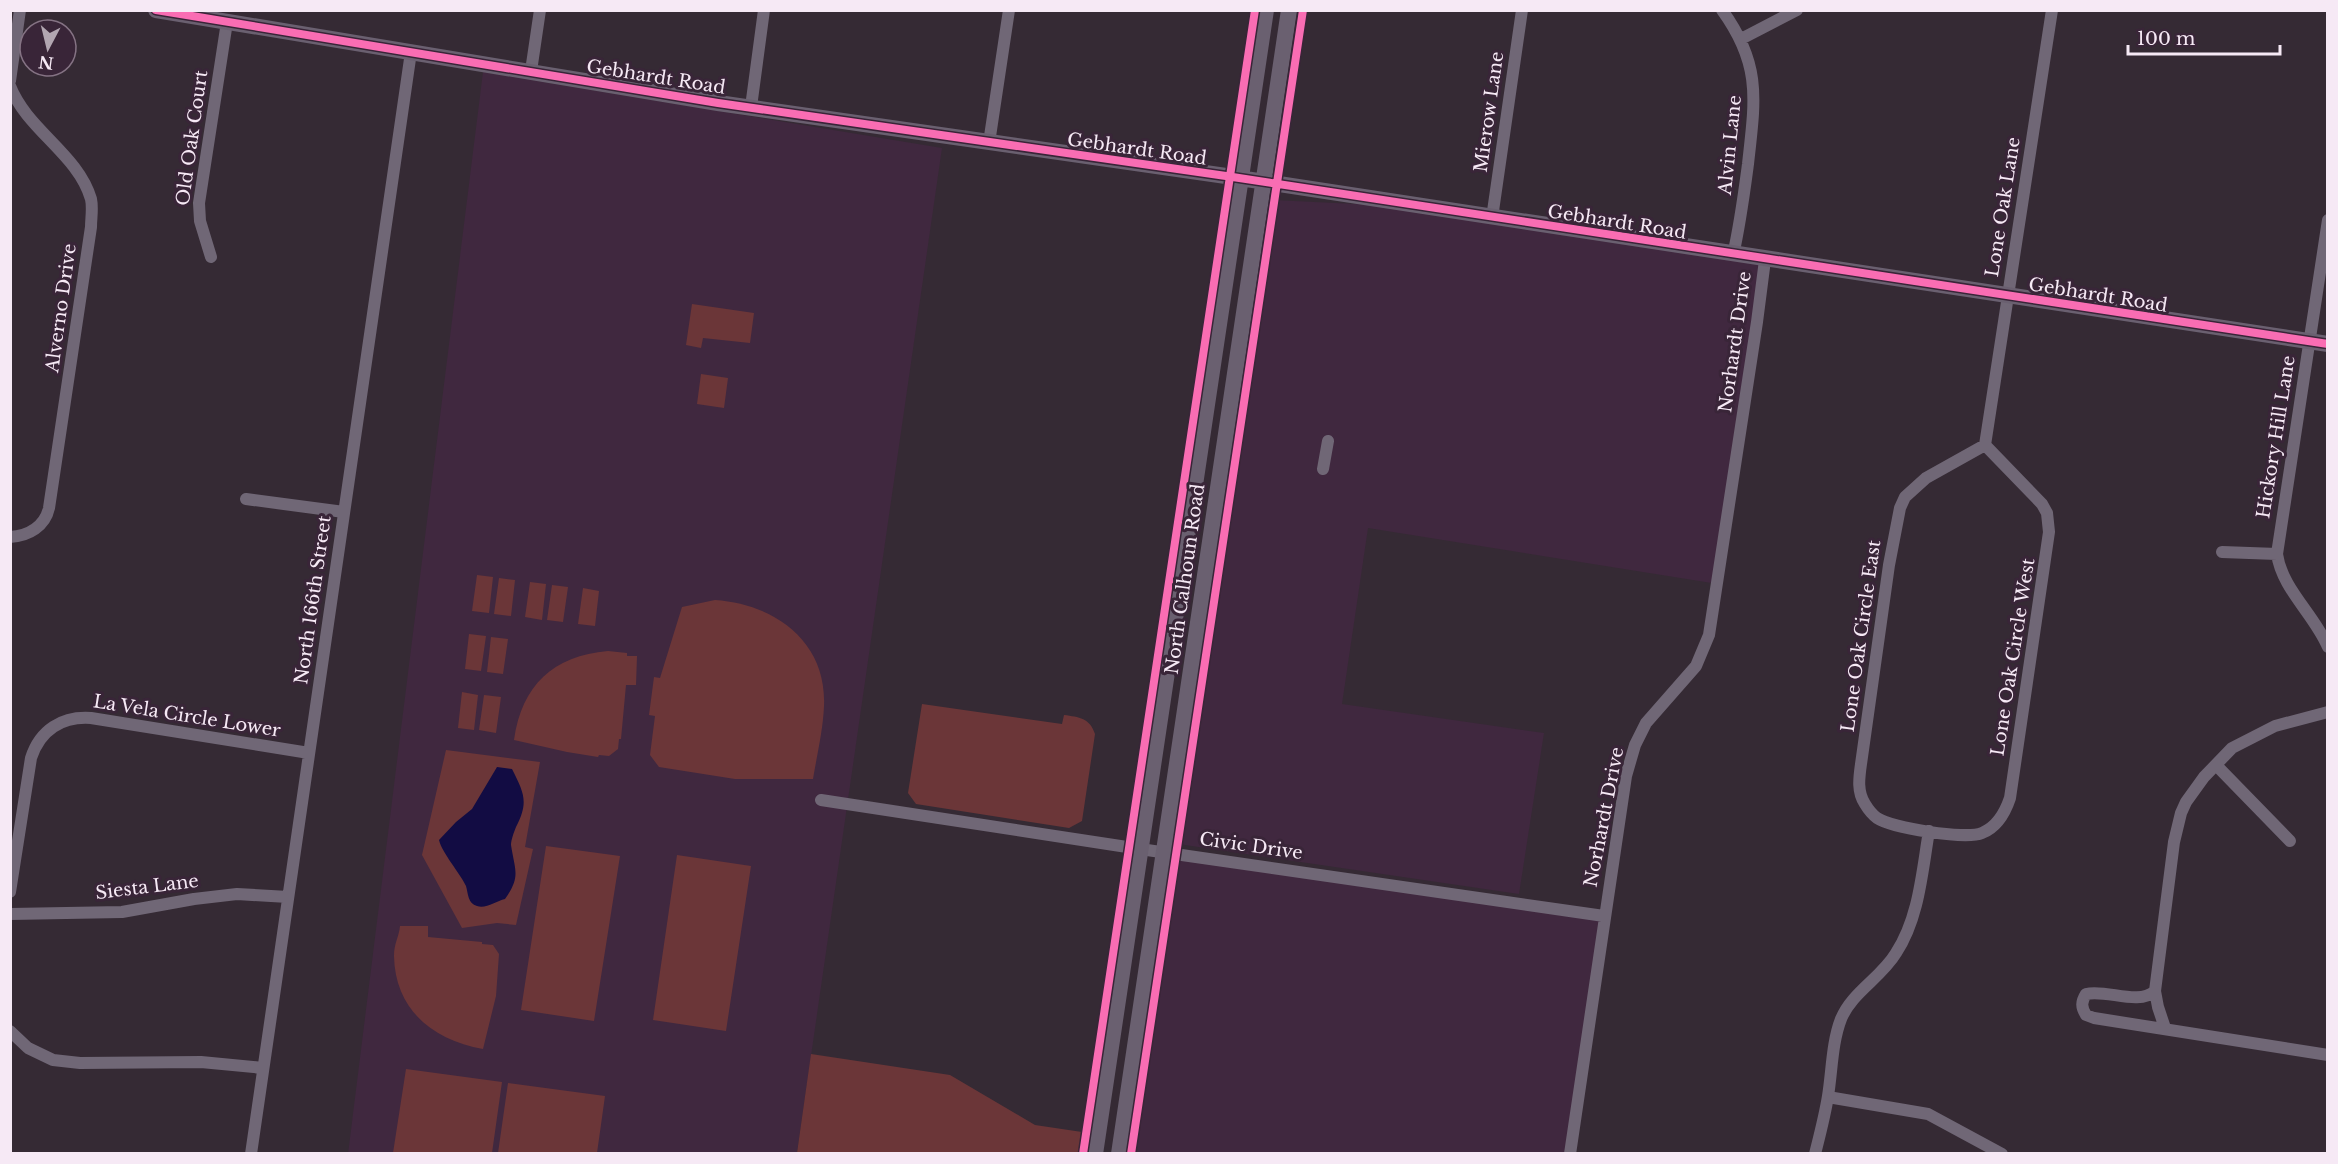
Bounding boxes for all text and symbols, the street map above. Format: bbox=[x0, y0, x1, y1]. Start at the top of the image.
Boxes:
north arrow bbox=[18, 18, 78, 78]
scale bar bbox=[2128, 18, 2280, 56]
text: 100 m bbox=[2137, 28, 2195, 50]
street label: Mierow Lane bbox=[1470, 50, 1508, 174]
text: N bbox=[37, 52, 55, 74]
street label: Gebhardt Road bbox=[585, 55, 727, 99]
street label: Old Oak Court bbox=[172, 69, 212, 207]
street label: Alvin Lane bbox=[1714, 94, 1746, 197]
street label: Gebhardt Road bbox=[1066, 128, 1208, 170]
street label: Lone Oak Lane bbox=[1981, 135, 2025, 279]
street label: Gebhardt Road bbox=[1546, 200, 1688, 244]
street label: Alverno Drive bbox=[41, 242, 81, 375]
street label: Norhardt Drive bbox=[1714, 270, 1756, 414]
street label: Gebhardt Road bbox=[2027, 273, 2169, 317]
street label: Hickory Hill Lane bbox=[2252, 354, 2300, 520]
street label: North Calhoun Road bbox=[1161, 482, 1209, 676]
street label: North 166th Street bbox=[290, 514, 336, 686]
street label: Lone Oak Circle East bbox=[1837, 538, 1885, 733]
street label: Lone Oak Circle West bbox=[1986, 556, 2040, 757]
street label: La Vela Circle Lower bbox=[92, 690, 283, 742]
street label: Norhardt Drive bbox=[1580, 745, 1628, 889]
street label: Civic Drive bbox=[1198, 828, 1304, 864]
street label: Siesta Lane bbox=[94, 870, 200, 904]

